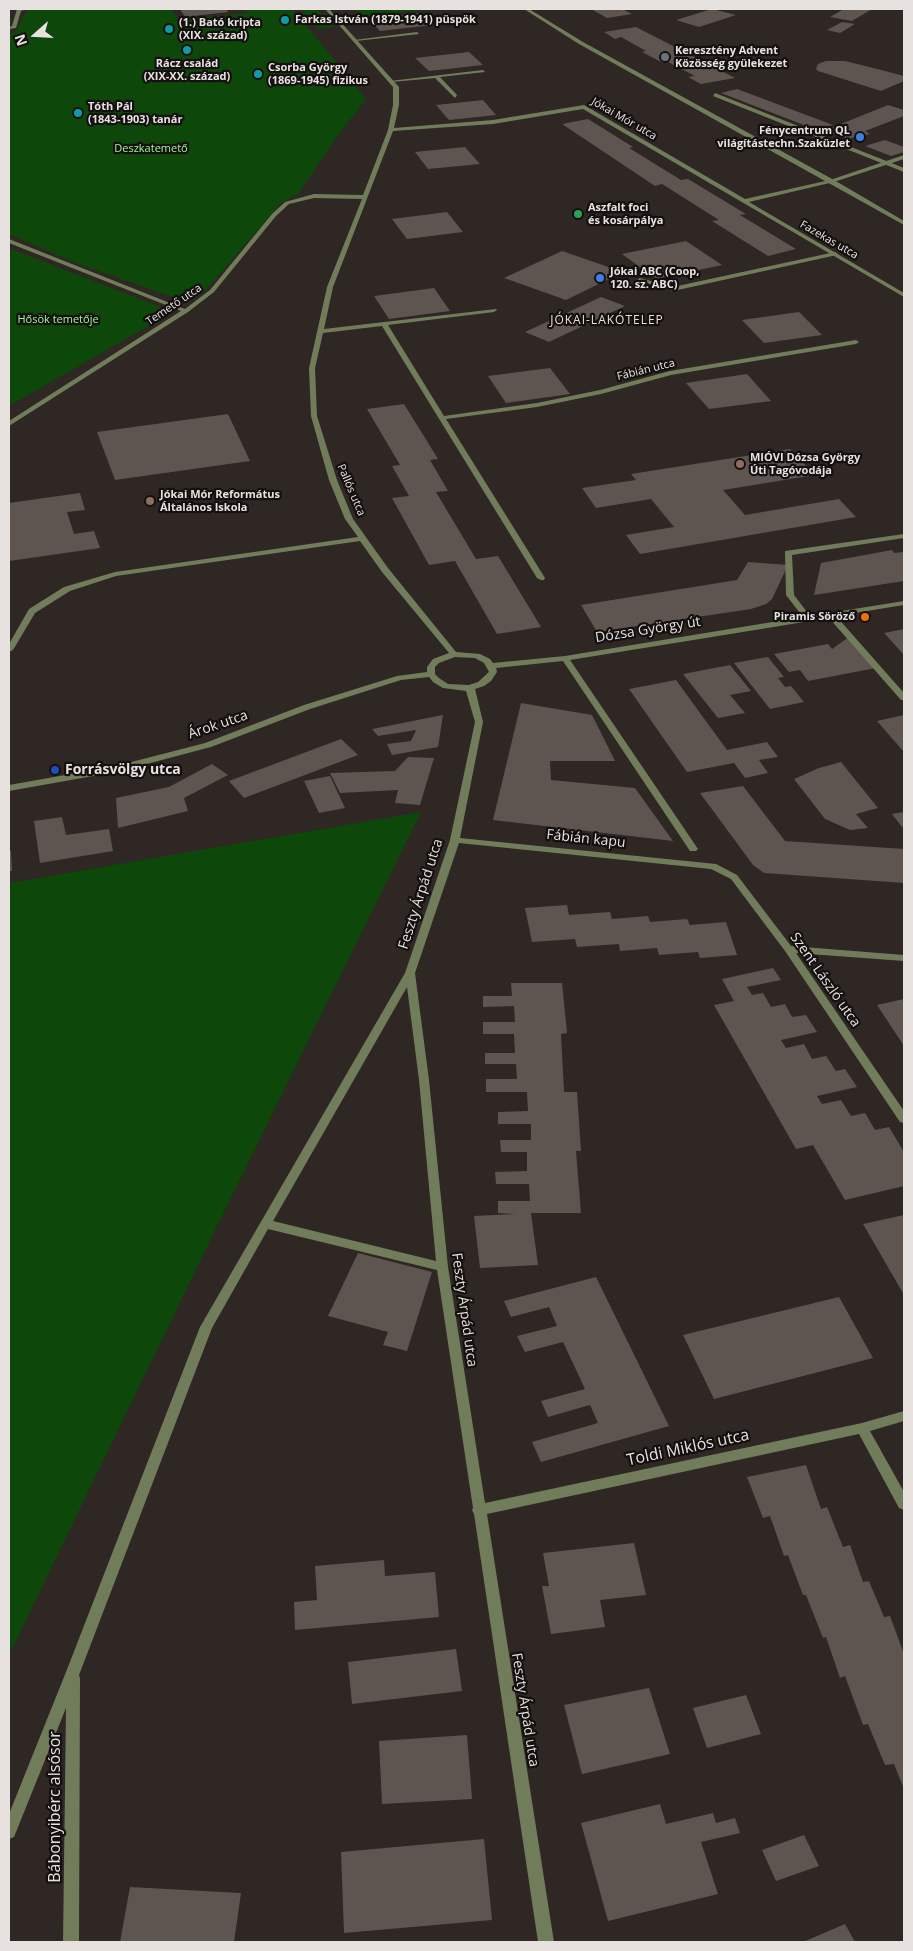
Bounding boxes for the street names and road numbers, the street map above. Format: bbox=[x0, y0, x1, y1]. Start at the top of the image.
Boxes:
street label: Jókai Mór utca bbox=[589, 95, 659, 143]
street label: Fazekas utca bbox=[797, 218, 861, 262]
street label: Temető utca bbox=[144, 282, 204, 328]
street label: Fábián utca bbox=[616, 356, 676, 384]
street label: Pallós utca bbox=[334, 462, 368, 518]
street label: Dózsa György út bbox=[594, 613, 702, 647]
street label: Árok utca bbox=[186, 707, 250, 743]
street label: Fábián kapu bbox=[546, 826, 626, 852]
street label: Feszty Árpád utca bbox=[395, 837, 447, 951]
street label: Szent László utca bbox=[786, 930, 864, 1030]
street label: Feszty Árpád utca bbox=[448, 1252, 480, 1368]
street label: Toldi Miklós utca bbox=[625, 1426, 751, 1470]
street label: Feszty Árpád utca bbox=[508, 1652, 542, 1768]
street label: Bábonyibérc alsósor bbox=[45, 1731, 65, 1883]

